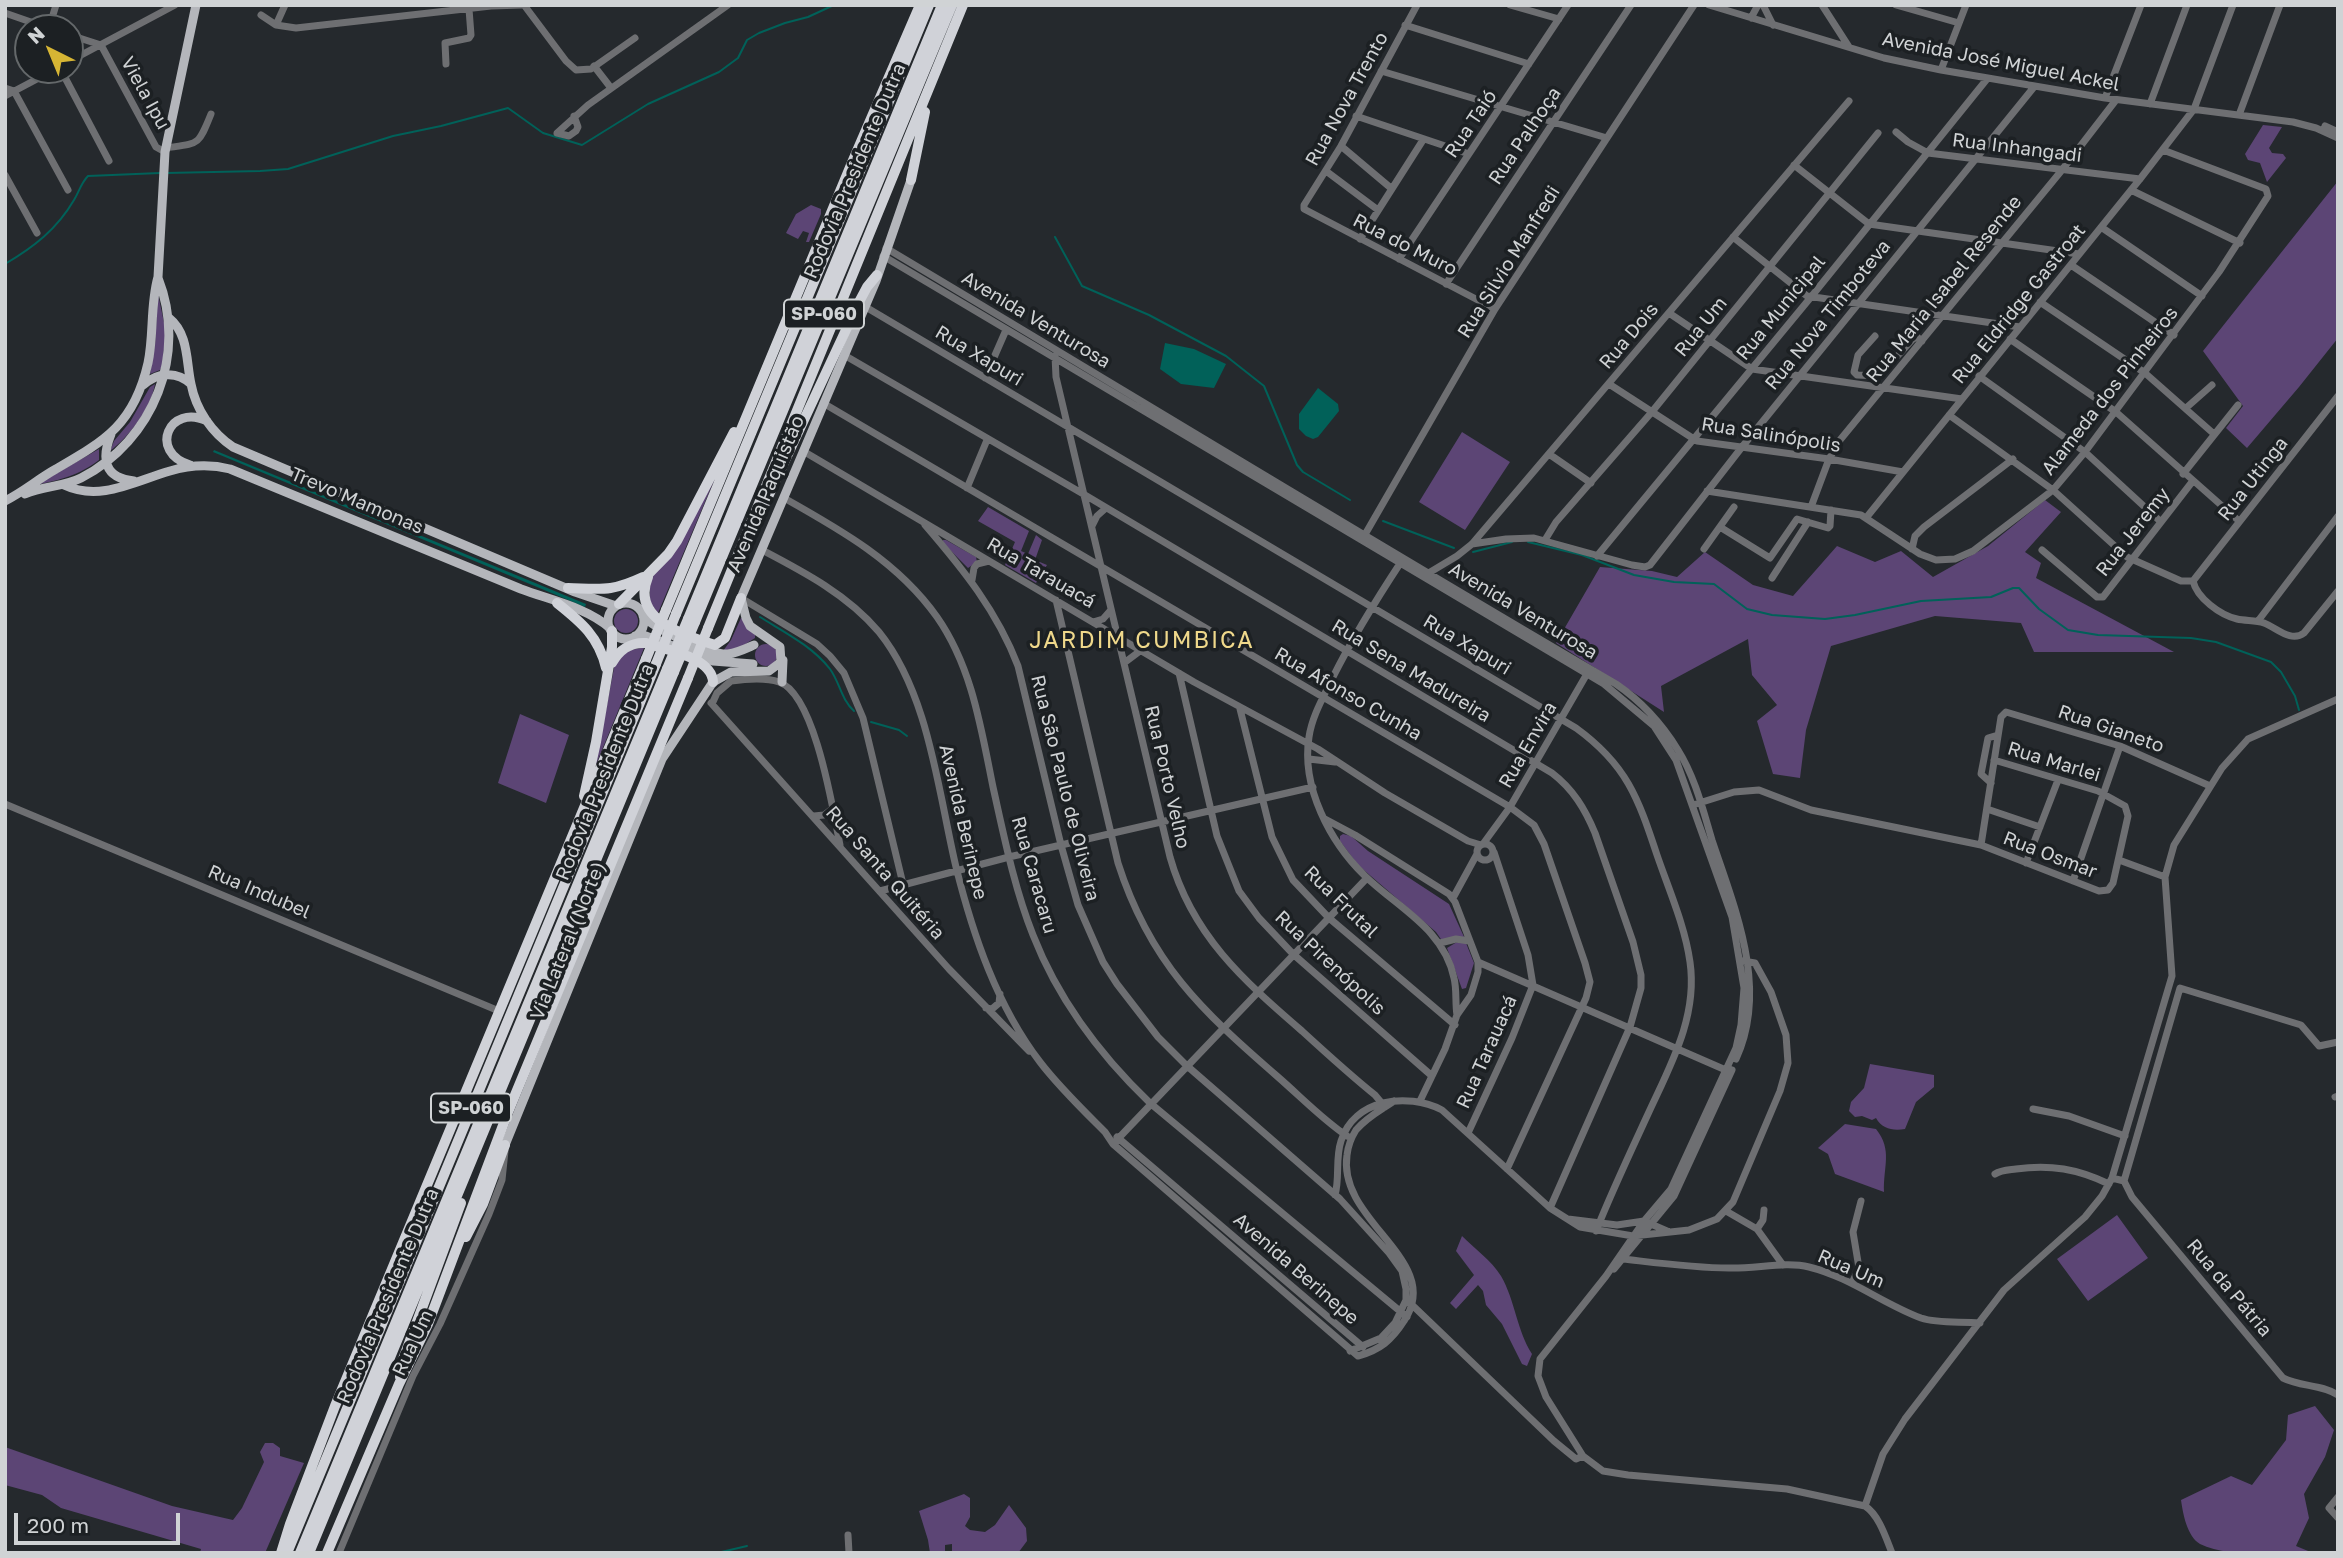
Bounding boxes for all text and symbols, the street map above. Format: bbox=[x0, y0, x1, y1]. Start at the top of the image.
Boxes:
north arrow bbox=[14, 14, 84, 84]
text: N bbox=[23, 21, 49, 48]
street label: Rua Nova Trento bbox=[1301, 28, 1393, 170]
street label: Avenida José Miguel Ackel bbox=[1880, 28, 2122, 96]
street label: Viela Ipu bbox=[116, 53, 174, 133]
street label: Rodovia Presidente Dutra bbox=[799, 60, 911, 282]
street label: Rua Palhoça bbox=[1484, 83, 1566, 189]
street label: Rua Taió bbox=[1440, 86, 1502, 162]
street label: Rua Inhangadi bbox=[1951, 129, 2083, 167]
street label: Rua Silvio Manfredi bbox=[1453, 182, 1565, 342]
street label: Rua Maria Isabel Resende bbox=[1861, 191, 2027, 387]
street label: Rua do Muro bbox=[1349, 209, 1461, 281]
street label: Rua Eldridge Gastroat bbox=[1948, 220, 2090, 388]
street label: Rua Nova Timboteva bbox=[1761, 235, 1895, 395]
street label: Rua Municipal bbox=[1732, 251, 1830, 365]
street label: Avenida Venturosa bbox=[958, 267, 1114, 373]
street label: Rua Um bbox=[1670, 293, 1732, 361]
street label: Rua Dois bbox=[1595, 298, 1663, 374]
road number: SP-060 bbox=[784, 300, 864, 328]
street label: Alameda dos Pinheiros bbox=[2037, 302, 2183, 480]
street label: Rua Xapuri bbox=[931, 321, 1027, 391]
street label: Avenida Paquistão bbox=[723, 412, 809, 576]
street label: Rua Salinópolis bbox=[1700, 413, 1842, 457]
street label: Rua Utinga bbox=[2213, 433, 2293, 525]
street label: Trevo Mamonas bbox=[287, 463, 427, 539]
street label: Rua Jeremy bbox=[2091, 483, 2175, 581]
street label: Rua Tarauacá bbox=[983, 533, 1099, 613]
street label: Avenida Venturosa bbox=[1445, 558, 1601, 664]
street label: Rua Xapuri bbox=[1419, 610, 1515, 680]
street label: Rua Sena Madureira bbox=[1327, 615, 1495, 727]
district label: JARDIM CUMBICA bbox=[1031, 627, 1253, 655]
street label: Rua Afonso Cunha bbox=[1270, 643, 1426, 745]
street label: Rodovia Presidente Dutra bbox=[551, 660, 659, 884]
street label: Rua São Paulo de Oliveira bbox=[1026, 673, 1104, 903]
street label: Rua Envira bbox=[1494, 698, 1562, 792]
street label: Rua Gianeto bbox=[2055, 700, 2167, 758]
street label: Rua Porto Velho bbox=[1139, 703, 1195, 851]
street label: Rua Marlei bbox=[2005, 737, 2103, 787]
street label: Avenida Berinepe bbox=[934, 742, 992, 902]
street label: Rua Santa Quitéria bbox=[821, 802, 949, 944]
street label: Rua Caracaru bbox=[1006, 814, 1062, 936]
street label: Rua Osmar bbox=[2000, 827, 2100, 883]
street label: Via Lateral (Norte) bbox=[526, 858, 610, 1024]
street label: Rua Indubel bbox=[204, 860, 314, 924]
street label: Rua Frutal bbox=[1299, 861, 1383, 943]
street label: Rua Pirenópolis bbox=[1270, 906, 1390, 1020]
street label: Rua Tarauacá bbox=[1452, 992, 1522, 1112]
road number: SP-060 bbox=[431, 1093, 511, 1122]
street label: Rodovia Presidente Dutra bbox=[332, 1185, 444, 1407]
street label: Avenida Berinepe bbox=[1229, 1208, 1363, 1330]
street label: Rua da Pátria bbox=[2182, 1235, 2276, 1341]
street label: Rua Um bbox=[1814, 1245, 1888, 1293]
street label: Rua Um bbox=[388, 1306, 438, 1380]
scale bar bbox=[18, 1498, 184, 1542]
text: 200 m bbox=[27, 1512, 89, 1538]

